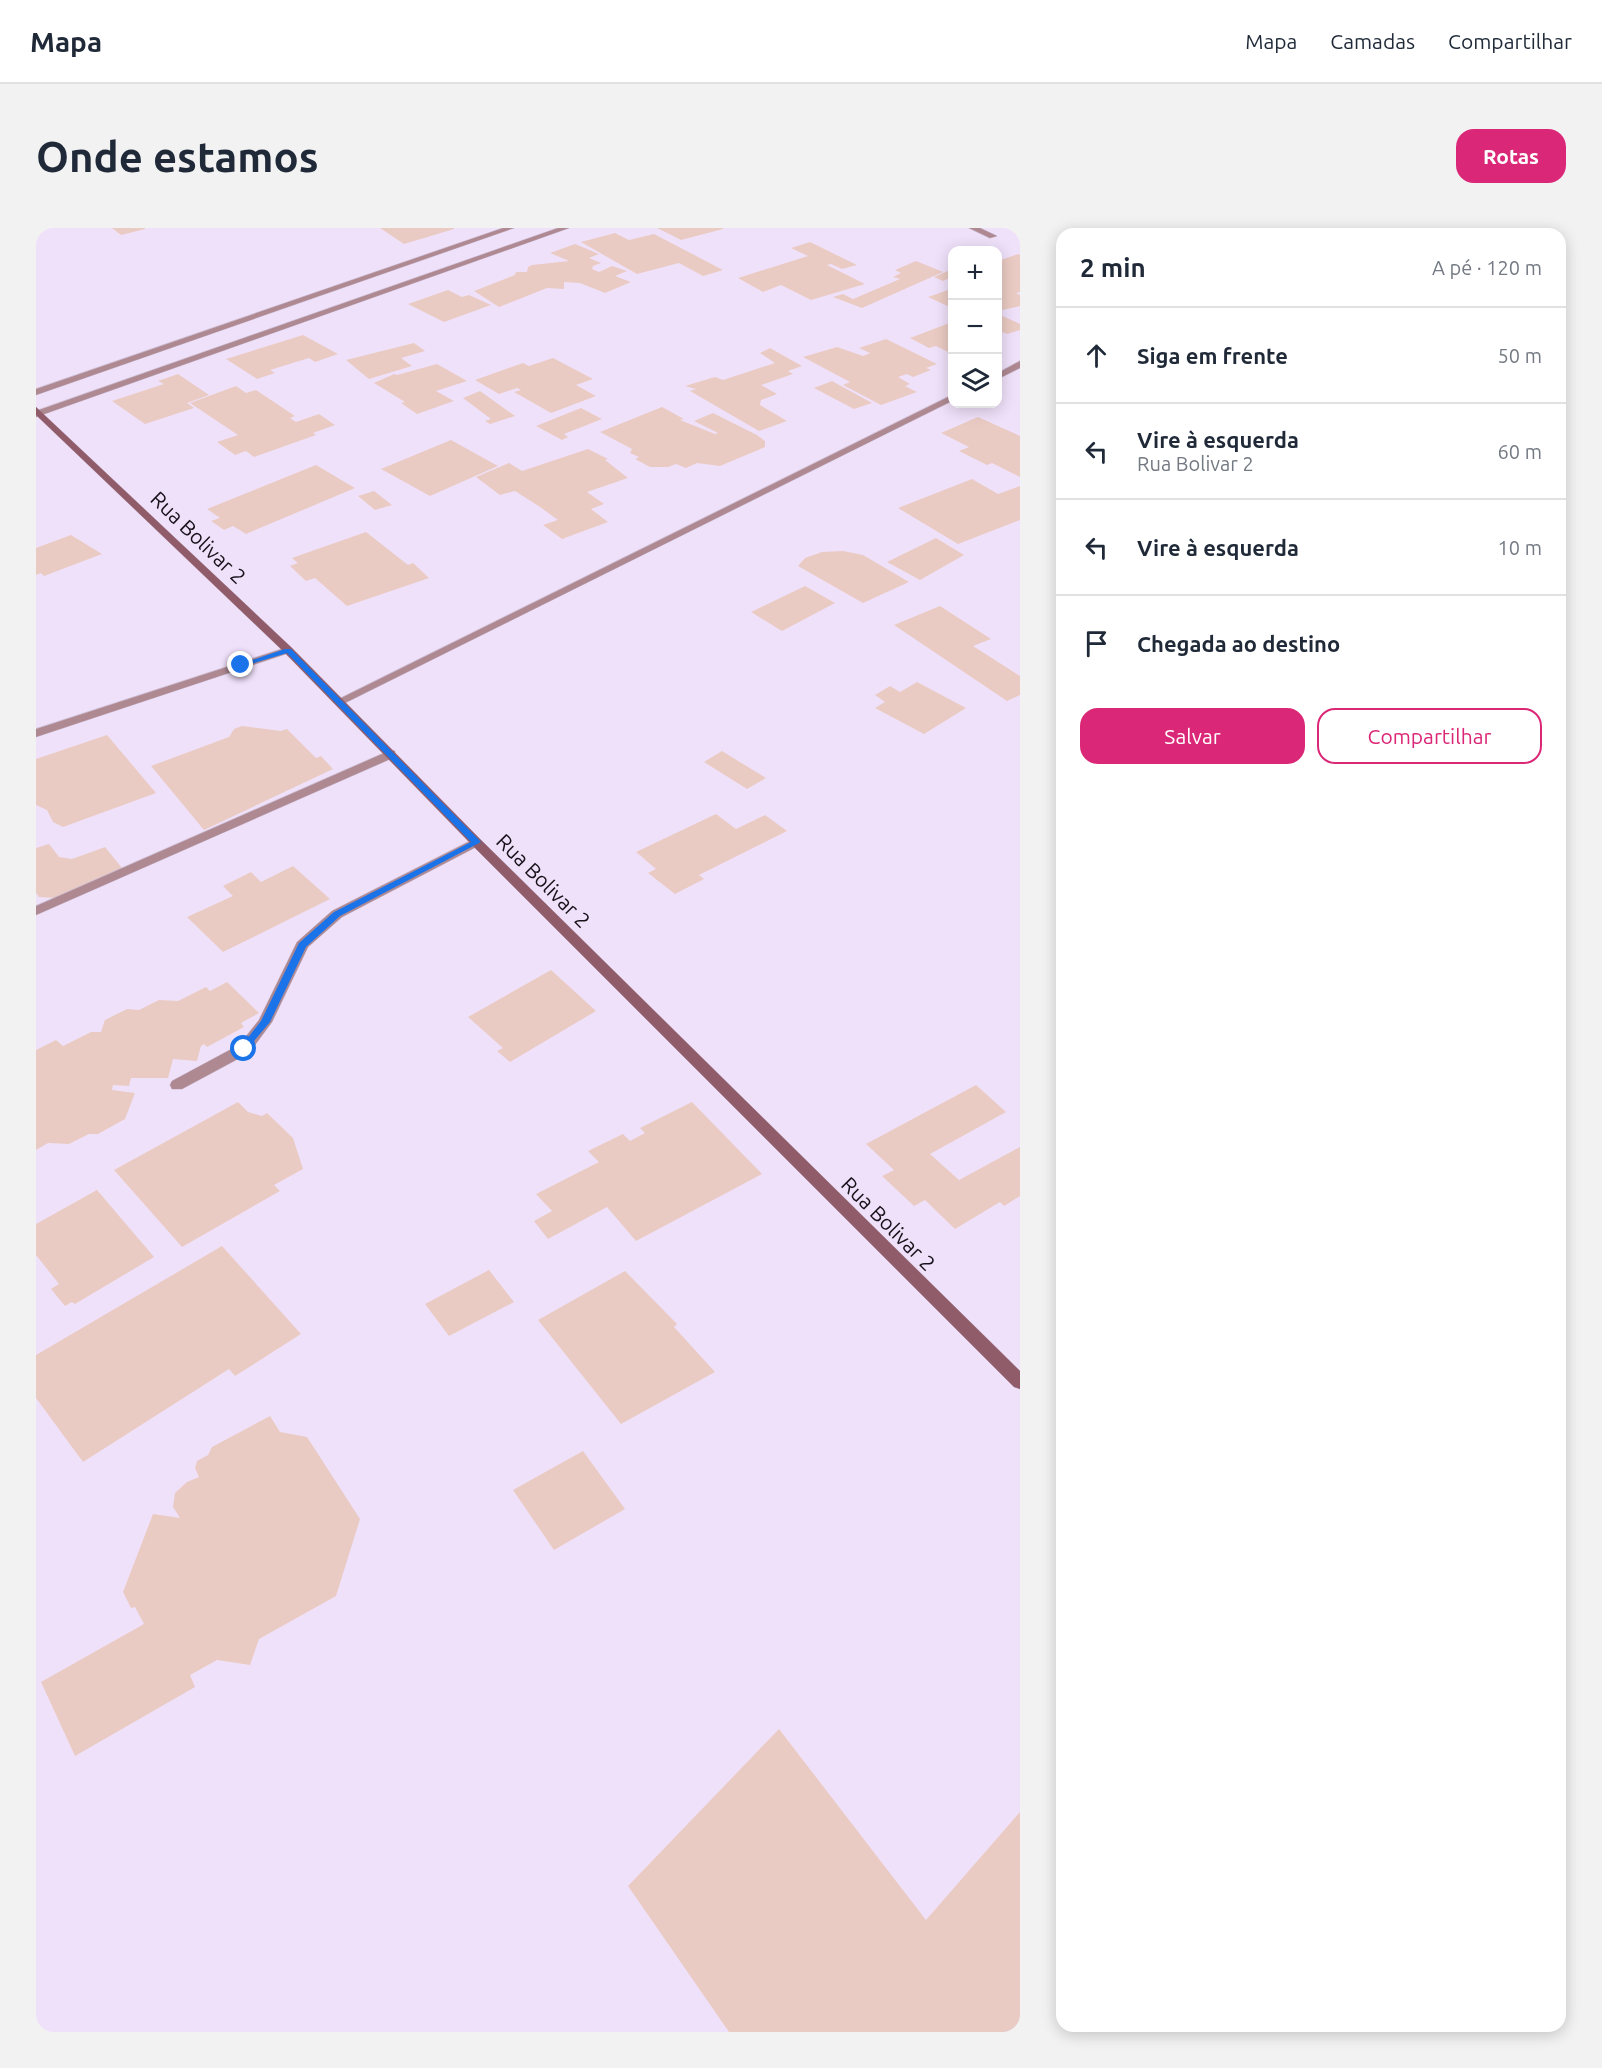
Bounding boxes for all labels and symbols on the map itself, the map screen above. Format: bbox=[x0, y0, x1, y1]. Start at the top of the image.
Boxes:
street label: Rua Bolivar 2 bbox=[146, 486, 251, 588]
route end bbox=[227, 651, 253, 677]
street label: Rua Bolivar 2 bbox=[492, 828, 596, 932]
route start bbox=[230, 1035, 256, 1061]
street label: Rua Bolivar 2 bbox=[837, 1171, 941, 1275]

